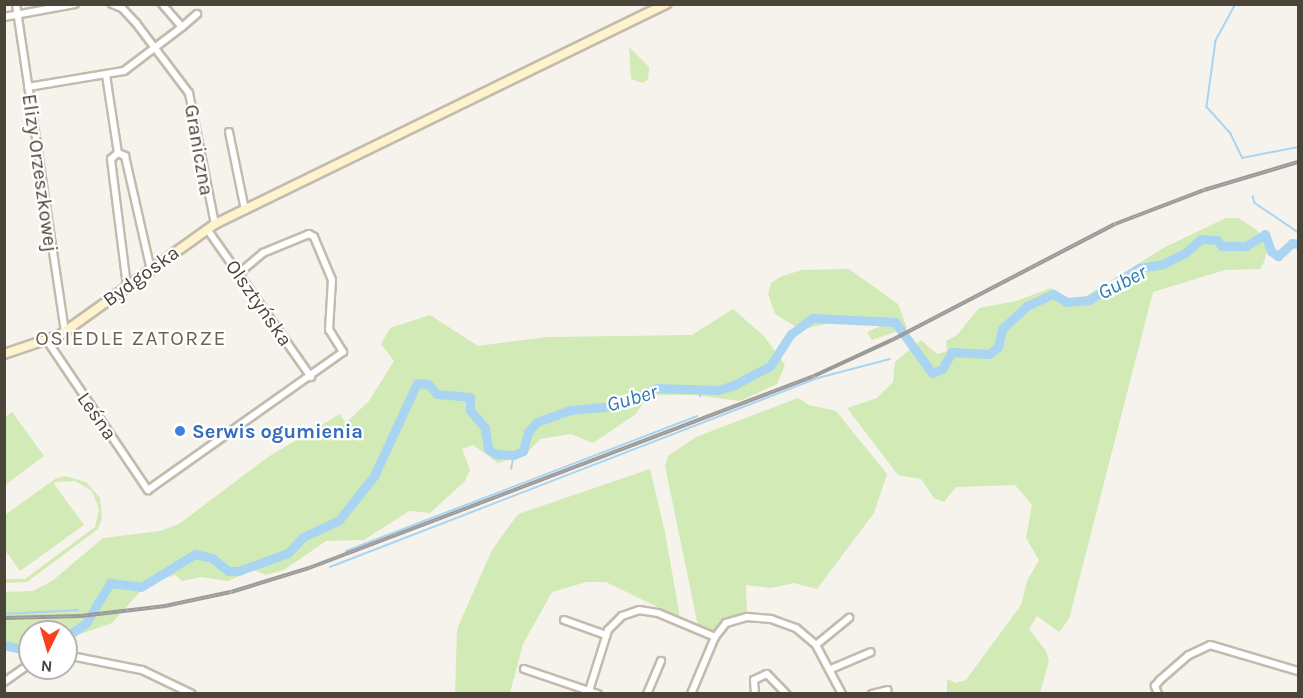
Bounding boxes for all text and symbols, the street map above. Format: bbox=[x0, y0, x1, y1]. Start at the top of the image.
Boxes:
street label: Elizy Orzeszkowej bbox=[17, 92, 63, 254]
street label: Graniczna bbox=[179, 103, 219, 197]
street label: Bydgoska bbox=[98, 240, 184, 312]
street label: Olsztyńska bbox=[220, 255, 298, 351]
water label: Guber bbox=[1093, 259, 1151, 305]
district label: OSIEDLE ZATORZE bbox=[35, 325, 227, 351]
water label: Guber bbox=[604, 379, 660, 417]
street label: Leśna bbox=[72, 387, 122, 445]
place label: Serwis ogumienia bbox=[192, 419, 363, 443]
marker: Serwis ogumienia bbox=[173, 424, 187, 438]
north arrow bbox=[18, 620, 78, 680]
text: N bbox=[40, 656, 53, 676]

